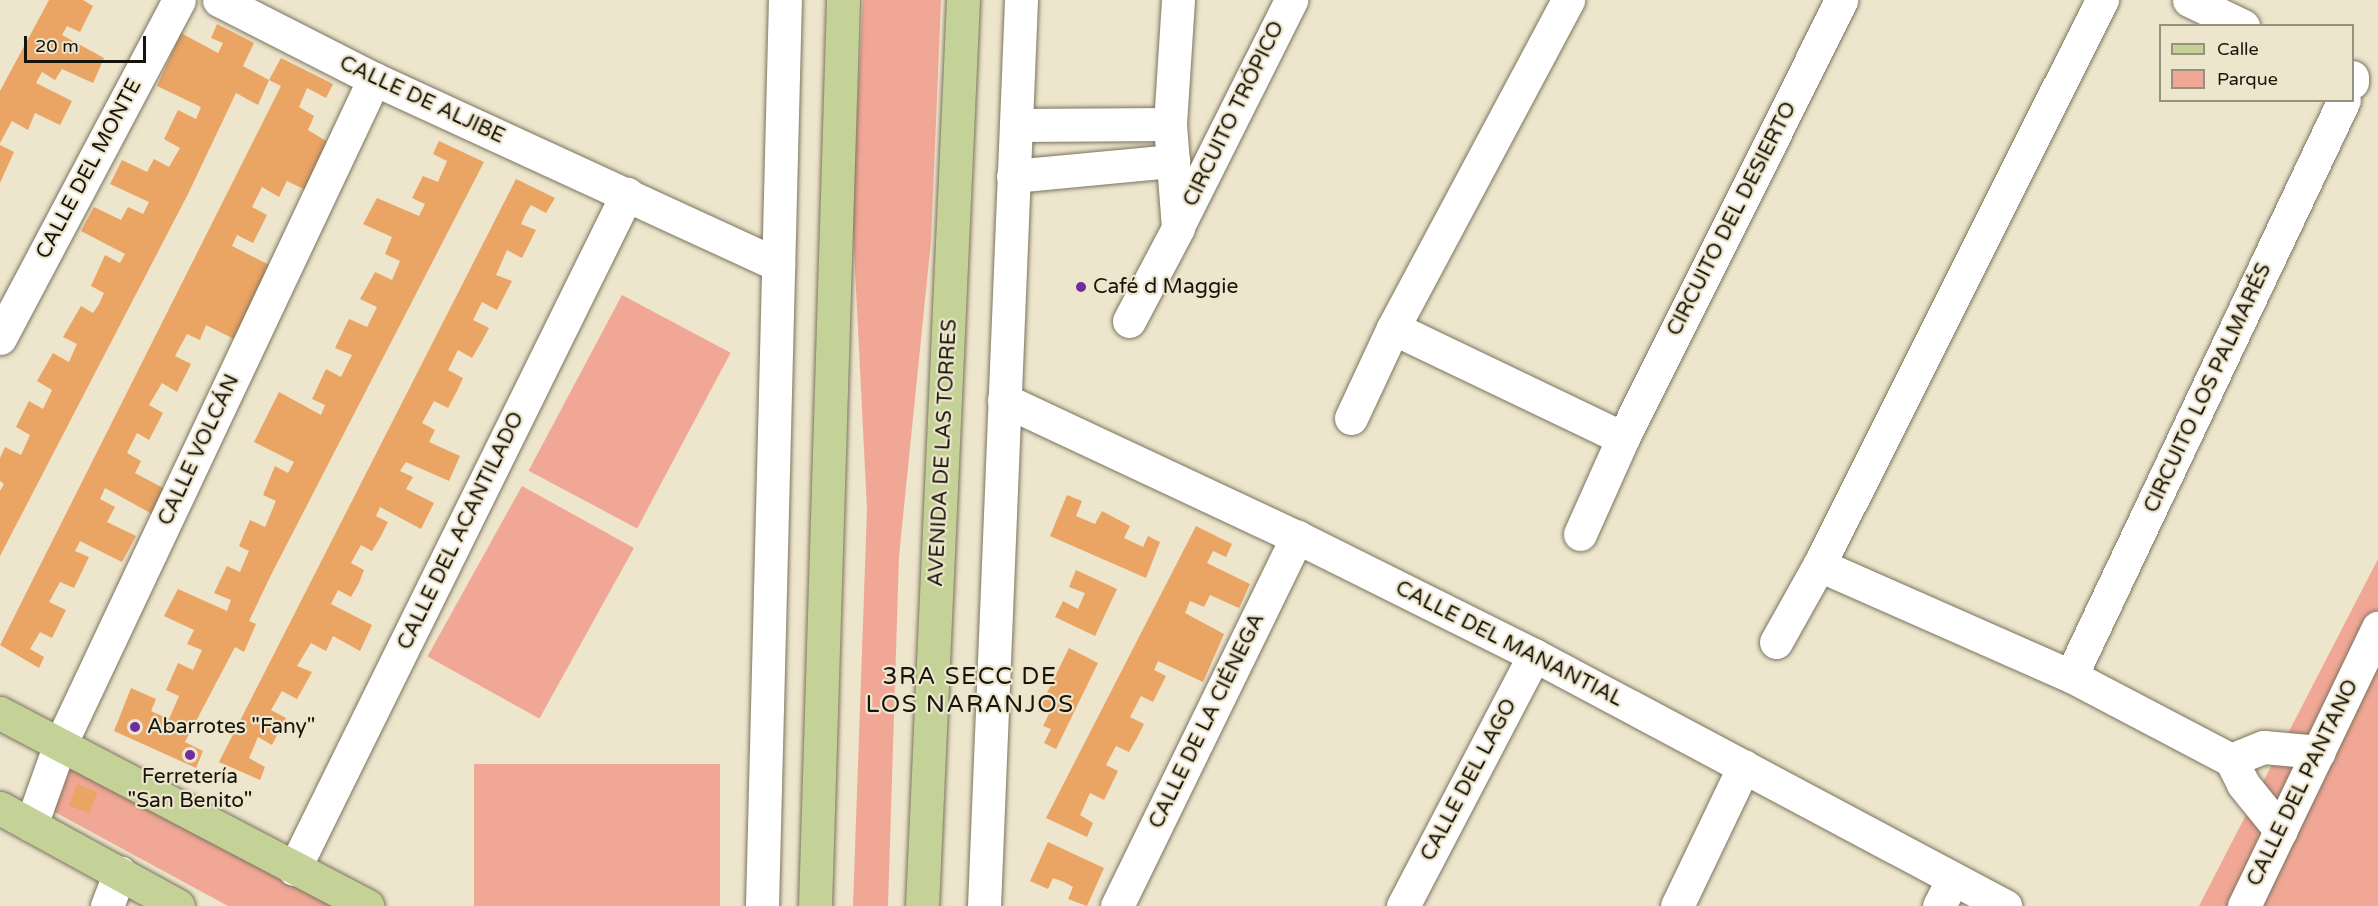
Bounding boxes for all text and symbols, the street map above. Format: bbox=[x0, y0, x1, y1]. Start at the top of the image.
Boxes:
street label: CIRCUITO TRÓPICO bbox=[1178, 17, 1290, 211]
scale bar bbox=[27, 24, 148, 62]
legend bbox=[2159, 24, 2354, 102]
text: 20 m bbox=[35, 35, 79, 57]
text: Calle bbox=[2217, 38, 2259, 60]
street label: CALLE DE ALJIBE bbox=[335, 51, 509, 149]
text: Parque bbox=[2217, 68, 2278, 90]
street label: CALLE DEL MONTE bbox=[31, 75, 147, 263]
street label: CIRCUITO DEL DESIERTO bbox=[1662, 98, 1802, 340]
street label: CIRCUITO LOS PALMARÉS bbox=[2139, 259, 2277, 517]
place label: Café d Maggie bbox=[1093, 274, 1238, 300]
marker: Café d Maggie bbox=[1074, 280, 1088, 294]
street label: AVENIDA DE LAS TORRES bbox=[923, 318, 963, 588]
street label: CALLE VOLCÁN bbox=[153, 370, 245, 530]
street label: CALLE DEL ACANTILADO bbox=[392, 408, 530, 654]
street label: CALLE DEL MANANTIAL bbox=[1391, 576, 1627, 712]
street label: CALLE DE LA CIÉNEGA bbox=[1144, 609, 1270, 833]
district label: 3RA SECC DE LOS NARANJOS bbox=[865, 663, 1075, 719]
street label: CALLE DEL PANTANO bbox=[2242, 676, 2364, 890]
street label: CALLE DEL LAGO bbox=[1416, 695, 1522, 865]
place label: Abarrotes "Fany" bbox=[147, 714, 315, 740]
marker: Abarrotes "Fany" bbox=[128, 720, 142, 734]
marker: Ferretería "San Benito" bbox=[183, 748, 197, 762]
place label: Ferretería "San Benito" bbox=[128, 764, 252, 814]

